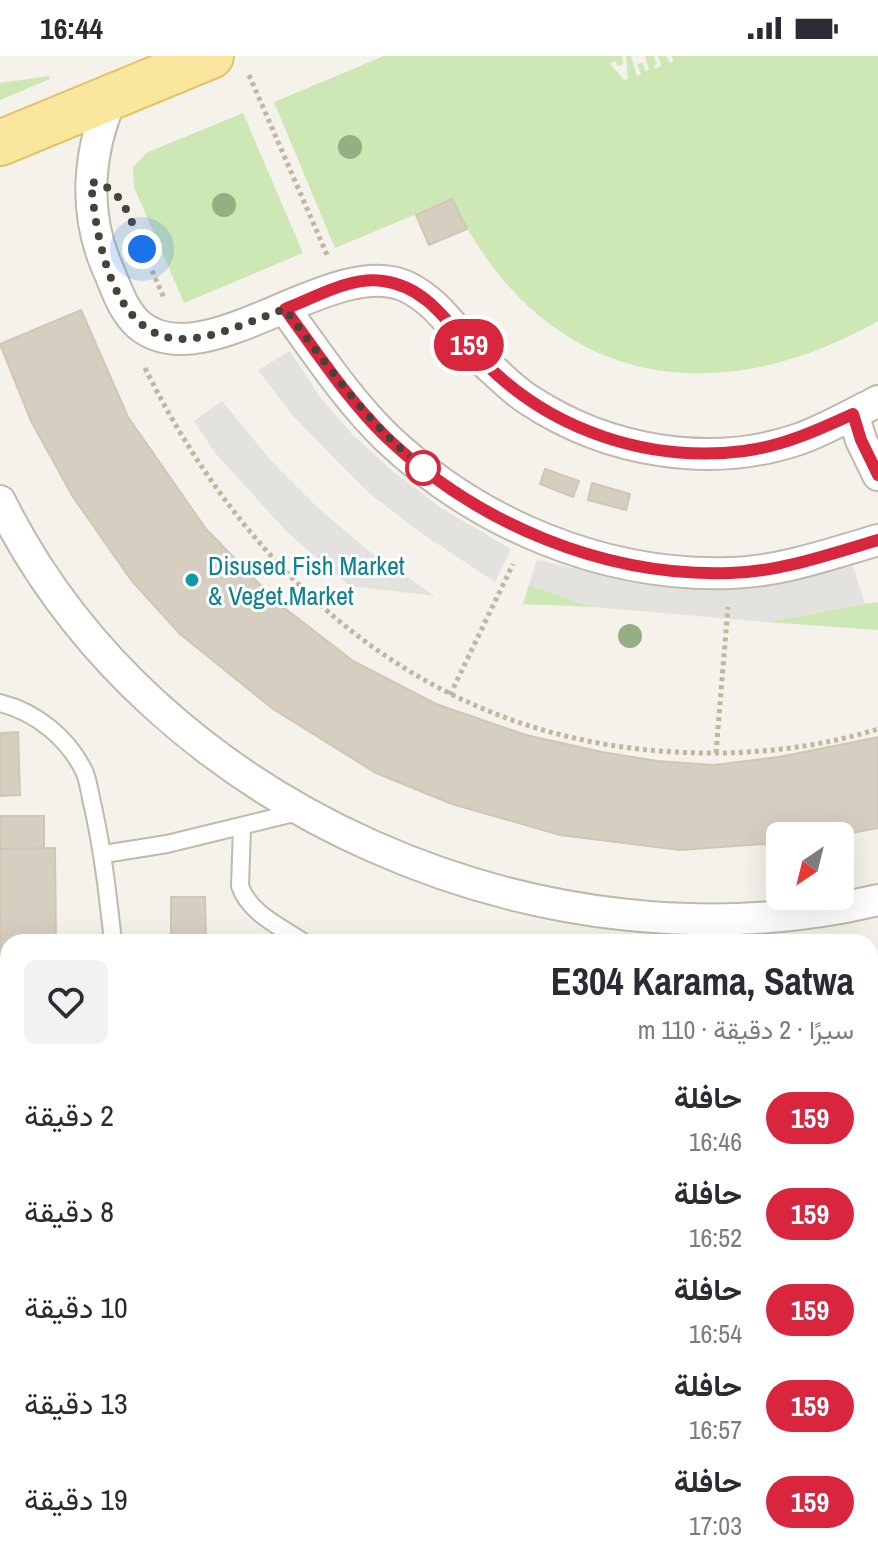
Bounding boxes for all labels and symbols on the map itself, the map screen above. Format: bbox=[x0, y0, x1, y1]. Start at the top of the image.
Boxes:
your location bbox=[122, 229, 162, 269]
line badge: 159 bbox=[423, 319, 515, 371]
unlabelled marker bbox=[406, 451, 440, 485]
place label: Disused Fish Market & Veget.Market bbox=[208, 548, 405, 613]
marker: Disused Fish Market & Veget.Market bbox=[183, 571, 201, 589]
north arrow bbox=[766, 822, 854, 910]

